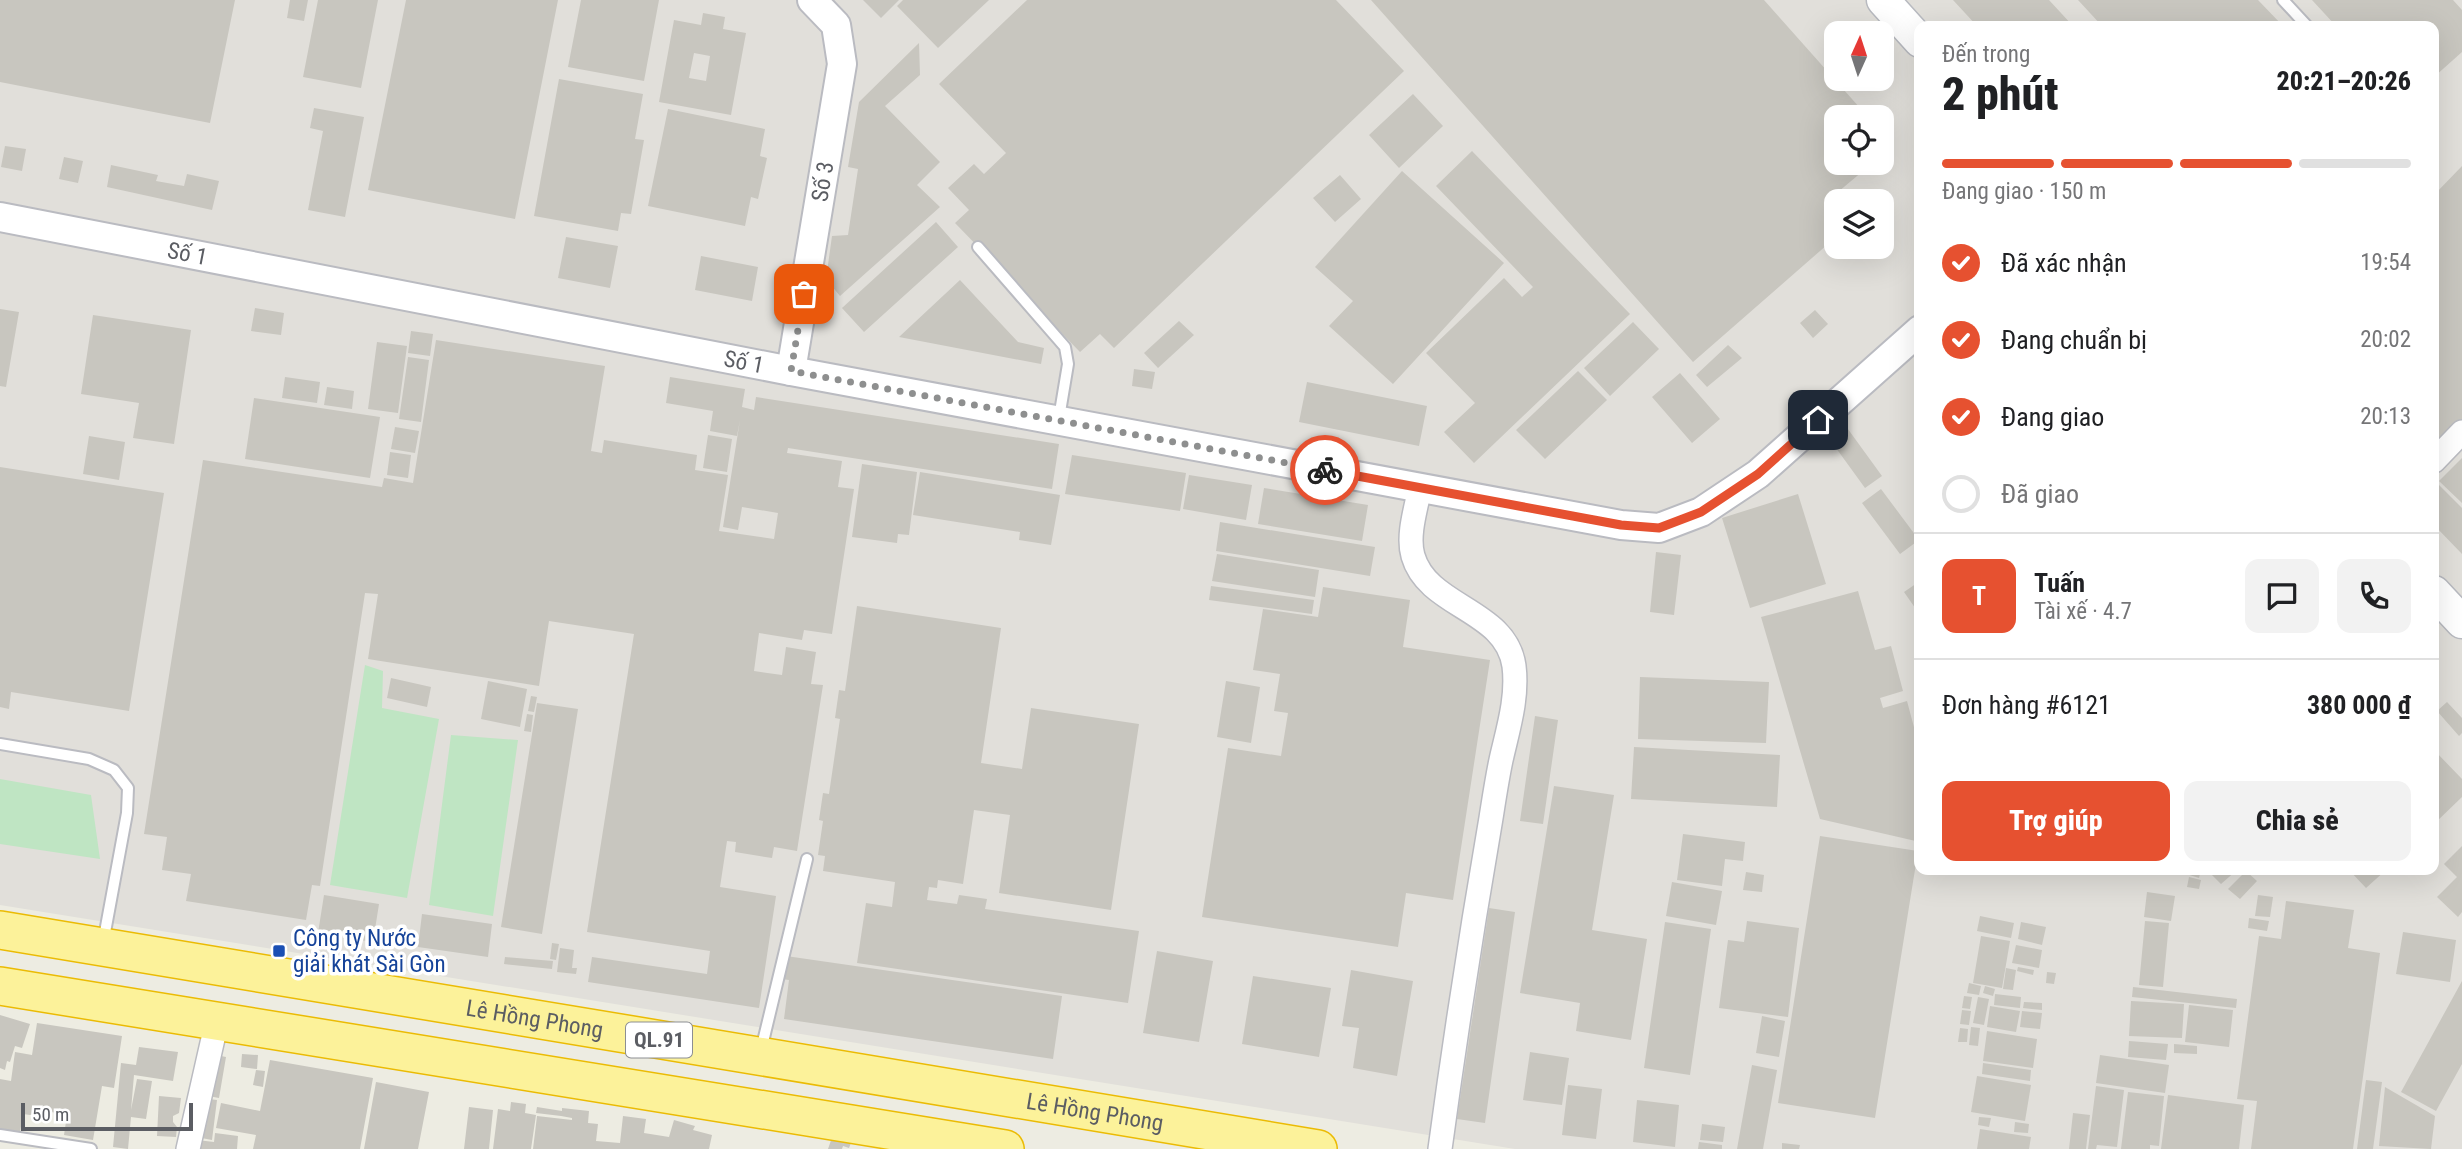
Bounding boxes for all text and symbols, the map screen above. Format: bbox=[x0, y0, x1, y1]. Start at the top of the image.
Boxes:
north arrow bbox=[1824, 21, 1894, 91]
map controls bbox=[1824, 21, 1894, 259]
text: Đến trong bbox=[1942, 41, 2030, 68]
text: 20:21–20:26 bbox=[2277, 66, 2411, 96]
text: 2 phút bbox=[1942, 67, 2058, 121]
button: locate bbox=[1824, 105, 1894, 175]
street label: Số 3 bbox=[806, 160, 840, 204]
text: Đang giao · 150 m bbox=[1942, 178, 2106, 205]
button: layers bbox=[1824, 189, 1894, 259]
street label: Số 1 bbox=[165, 237, 210, 271]
icon: check bbox=[1942, 244, 1980, 282]
text: Đã xác nhận bbox=[2001, 248, 2127, 278]
text: 19:54 bbox=[2360, 249, 2411, 276]
pin bbox=[774, 264, 834, 324]
icon: bag bbox=[785, 275, 823, 313]
icon: check bbox=[1942, 321, 1980, 359]
text: Đang chuẩn bị bbox=[2001, 325, 2147, 355]
text: 20:02 bbox=[2360, 326, 2411, 353]
street label: Số 1 bbox=[722, 345, 766, 379]
pin bbox=[1788, 390, 1848, 450]
icon: check bbox=[1942, 398, 1980, 436]
icon: home bbox=[1799, 401, 1837, 439]
text: Đang giao bbox=[2001, 402, 2104, 432]
text: 20:13 bbox=[2360, 403, 2411, 430]
courier bbox=[1290, 435, 1360, 505]
icon: bike bbox=[1306, 451, 1344, 489]
text: Đã giao bbox=[2001, 479, 2079, 509]
button: chat bbox=[2245, 559, 2319, 633]
button: phone bbox=[2337, 559, 2411, 633]
text: Tuấn bbox=[2034, 568, 2085, 598]
text: T bbox=[1972, 581, 1986, 611]
text: Tài xế · 4.7 bbox=[2034, 598, 2132, 625]
text: Đơn hàng #6121 bbox=[1942, 690, 2111, 720]
text: 380 000 ₫ bbox=[2307, 690, 2411, 720]
button: Trợ giúp bbox=[1942, 781, 2170, 861]
button: Chia sẻ bbox=[2184, 781, 2411, 861]
place label: Công ty Nước giải khát Sài Gòn bbox=[293, 925, 446, 978]
marker: Công ty Nước giải khát Sài Gòn bbox=[271, 943, 287, 959]
street label: Lê Hồng Phong bbox=[464, 995, 605, 1044]
road number: QL.91 bbox=[626, 1023, 692, 1058]
street label: Lê Hồng Phong bbox=[1024, 1088, 1165, 1137]
scale bar bbox=[21, 1100, 192, 1132]
text: 50 m bbox=[32, 1103, 69, 1126]

